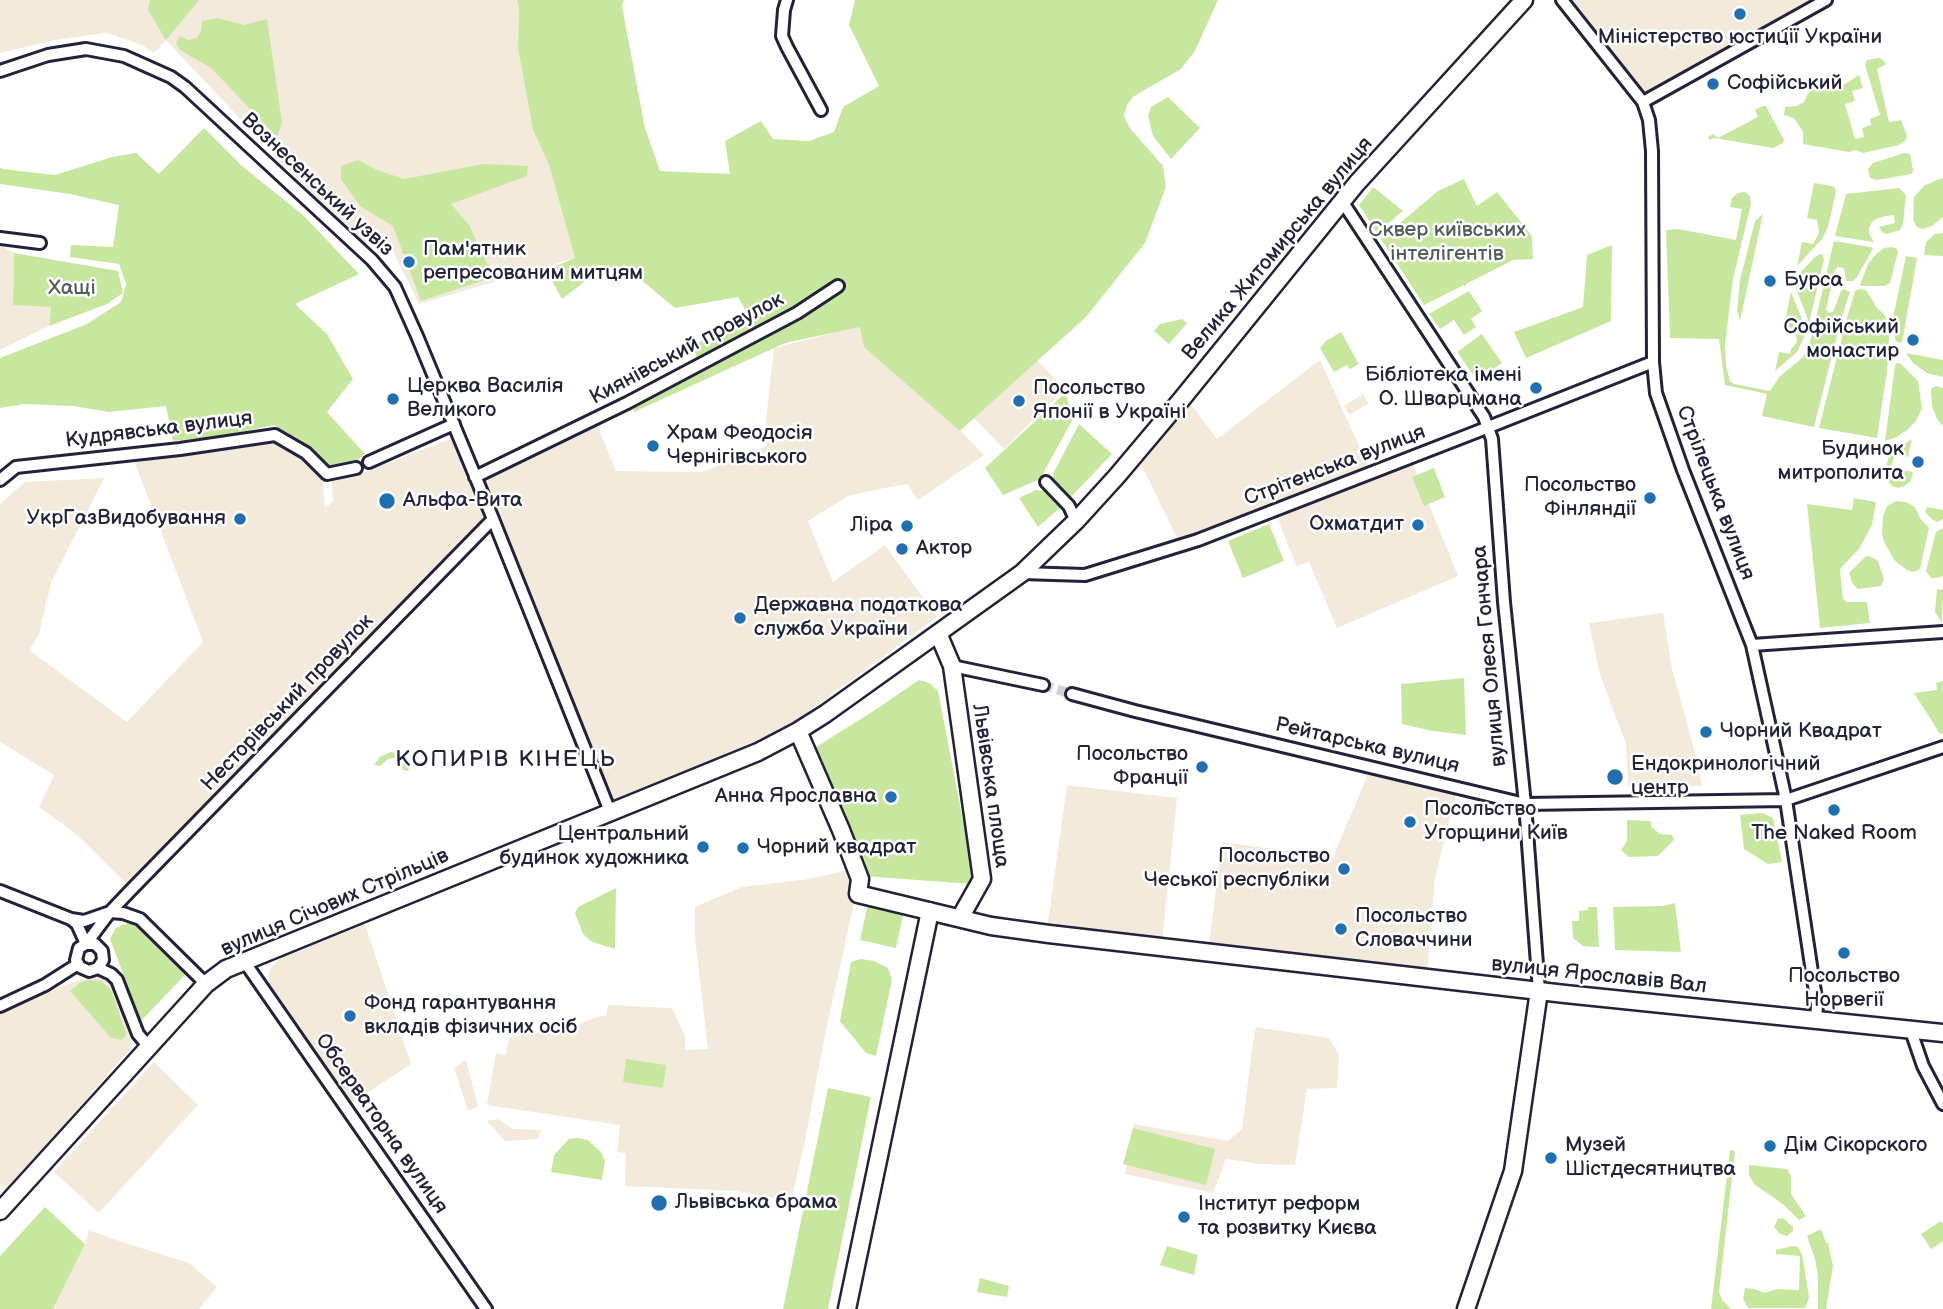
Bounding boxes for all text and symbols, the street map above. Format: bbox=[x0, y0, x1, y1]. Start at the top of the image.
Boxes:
marker: Міністерство юстиції України bbox=[1732, 6, 1748, 22]
place label: Міністерство юстиції України bbox=[1598, 25, 1882, 51]
place label: Софійський bbox=[1727, 71, 1842, 97]
marker: Софійський bbox=[1705, 76, 1721, 92]
street label: Вознесенський узвіз bbox=[236, 108, 398, 262]
street label: Велика Житомирська вулиця bbox=[1177, 132, 1379, 366]
park label: Сквер київських інтелігентів bbox=[1368, 218, 1526, 268]
place label: Пам'ятник репресованим митцям bbox=[423, 237, 643, 287]
marker: Пам'ятник репресованим митцям bbox=[401, 254, 417, 270]
place label: Бурса bbox=[1784, 268, 1843, 294]
marker: Бурса bbox=[1762, 273, 1778, 289]
park label: Хащі bbox=[48, 276, 96, 302]
street label: Киянівський провулок bbox=[586, 287, 788, 411]
place label: Софійський монастир bbox=[1784, 315, 1899, 365]
marker: Софійський монастир bbox=[1905, 332, 1921, 348]
place label: Бібліотека імені О. Шварцмана bbox=[1365, 363, 1522, 413]
place label: Церква Василія Великого bbox=[407, 374, 563, 424]
place label: Посольство Японії в Україні bbox=[1033, 376, 1186, 426]
marker: Бібліотека імені О. Шварцмана bbox=[1528, 380, 1544, 396]
marker: Церква Василія Великого bbox=[385, 391, 401, 407]
marker: Посольство Японії в Україні bbox=[1011, 393, 1027, 409]
street label: Стрілецька вулиця bbox=[1670, 402, 1760, 584]
street label: Кудрявська вулиця bbox=[64, 406, 254, 454]
street label: Стрітенська вулиця bbox=[1241, 420, 1429, 512]
place label: Храм Феодосія Чернігівського bbox=[667, 421, 813, 471]
place label: Будинок митрополита bbox=[1778, 437, 1904, 487]
marker: Храм Феодосія Чернігівського bbox=[645, 438, 661, 454]
marker: Будинок митрополита bbox=[1910, 454, 1926, 470]
place label: Посольство Фінляндії bbox=[1524, 473, 1636, 523]
place label: Альфа-Вита bbox=[403, 488, 523, 514]
marker: Посольство Фінляндії bbox=[1642, 490, 1658, 506]
marker: Альфа-Вита bbox=[377, 491, 397, 511]
place label: УкрГазВидобування bbox=[26, 506, 226, 532]
marker: УкрГазВидобування bbox=[232, 511, 248, 527]
place label: Охматдит bbox=[1309, 512, 1404, 538]
place label: Ліра bbox=[850, 513, 893, 539]
marker: Охматдит bbox=[1410, 517, 1426, 533]
marker: Ліра bbox=[899, 518, 915, 534]
place label: Актор bbox=[916, 536, 972, 562]
marker: Актор bbox=[894, 541, 910, 557]
street label: вулиця Олеся Гончара bbox=[1468, 544, 1512, 768]
place label: Державна податкова служба України bbox=[754, 593, 962, 643]
street label: Несторівський провулок bbox=[197, 609, 379, 797]
marker: Державна податкова служба України bbox=[732, 610, 748, 626]
street label: Львівська площа bbox=[966, 702, 1014, 870]
street label: Рейтарська вулиця bbox=[1272, 713, 1462, 779]
place label: Чорний Квадрат bbox=[1720, 719, 1882, 745]
marker: Чорний Квадрат bbox=[1698, 724, 1714, 740]
place label: Посольство Франції bbox=[1076, 742, 1188, 792]
district label: КОПИРІВ КІНЕЦЬ bbox=[397, 746, 615, 774]
place label: Ендокринологічний центр bbox=[1631, 752, 1820, 802]
marker: Посольство Франції bbox=[1194, 759, 1210, 775]
marker: Ендокринологічний центр bbox=[1605, 767, 1625, 787]
place label: Анна Ярославна bbox=[715, 784, 877, 810]
marker: Анна Ярославна bbox=[883, 789, 899, 805]
place label: Посольство Угорщини Київ bbox=[1424, 797, 1568, 847]
marker: The Naked Room bbox=[1826, 802, 1842, 818]
marker: Посольство Угорщини Київ bbox=[1402, 814, 1418, 830]
place label: The Naked Room bbox=[1751, 821, 1917, 847]
place label: Центральний будинок художника bbox=[500, 822, 689, 872]
place label: Чорний квадрат bbox=[757, 835, 916, 861]
marker: Центральний будинок художника bbox=[695, 839, 711, 855]
marker: Чорний квадрат bbox=[735, 840, 751, 856]
street label: вулиця Січових Стрільців bbox=[217, 844, 453, 962]
place label: Посольство Чеської республіки bbox=[1144, 844, 1330, 894]
marker: Посольство Чеської республіки bbox=[1336, 861, 1352, 877]
place label: Посольство Словаччини bbox=[1355, 904, 1473, 954]
marker: Посольство Словаччини bbox=[1333, 921, 1349, 937]
marker: Посольство Норвегії bbox=[1836, 945, 1852, 961]
street label: вулиця Ярославів Вал bbox=[1490, 952, 1708, 1000]
place label: Посольство Норвегії bbox=[1788, 964, 1900, 1014]
place label: Фонд гарантування вкладів фізичних осіб bbox=[364, 991, 577, 1041]
marker: Фонд гарантування вкладів фізичних осіб bbox=[342, 1008, 358, 1024]
street label: Обсерваторна вулиця bbox=[309, 1029, 453, 1219]
place label: Музей Шістдесятництва bbox=[1565, 1133, 1736, 1183]
place label: Дім Сікорского bbox=[1784, 1133, 1927, 1159]
marker: Дім Сікорского bbox=[1762, 1138, 1778, 1154]
marker: Музей Шістдесятництва bbox=[1543, 1150, 1559, 1166]
place label: Львівська брама bbox=[675, 1190, 837, 1216]
place label: Інститут реформ та розвитку Києва bbox=[1198, 1192, 1377, 1242]
marker: Львівська брама bbox=[649, 1193, 669, 1213]
marker: Інститут реформ та розвитку Києва bbox=[1176, 1209, 1192, 1225]

